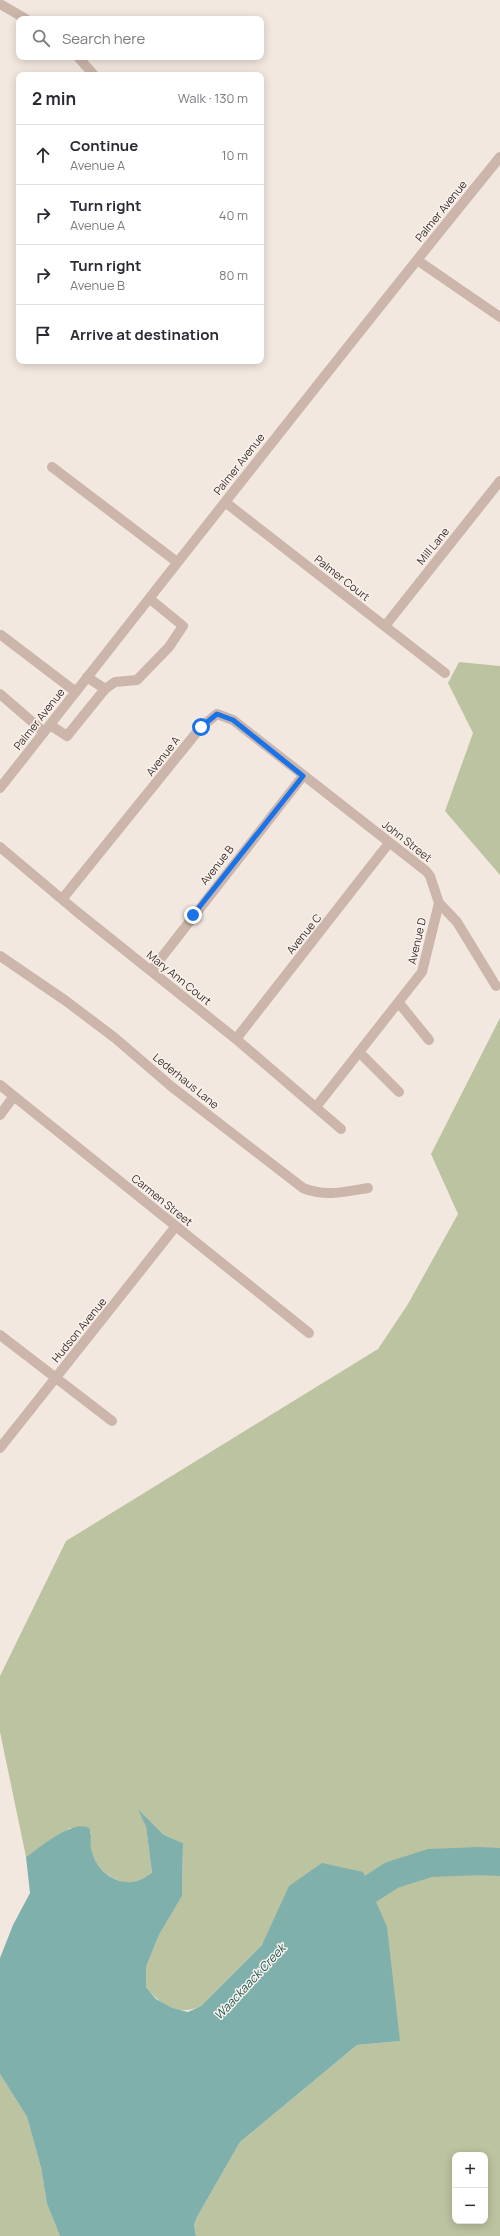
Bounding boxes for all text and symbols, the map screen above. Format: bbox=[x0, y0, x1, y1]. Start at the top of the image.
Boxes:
search box bbox=[16, 16, 264, 60]
icon: search bbox=[30, 27, 52, 49]
text: Search here bbox=[62, 28, 145, 49]
text: 2 min bbox=[32, 87, 76, 110]
text: Walk · 130 m bbox=[178, 89, 248, 107]
text: Continue bbox=[70, 135, 138, 156]
icon: ahead bbox=[32, 144, 54, 166]
text: 10 m bbox=[221, 146, 248, 164]
text: Avenue A bbox=[70, 156, 125, 174]
street label: Palmer Avenue bbox=[411, 177, 470, 244]
text: Turn right bbox=[70, 195, 141, 216]
icon: right bbox=[32, 204, 54, 226]
text: 40 m bbox=[219, 206, 248, 224]
text: Avenue A bbox=[70, 216, 125, 234]
text: Turn right bbox=[70, 255, 141, 276]
icon: right bbox=[32, 264, 54, 286]
text: 80 m bbox=[219, 266, 248, 284]
text: Avenue B bbox=[70, 276, 125, 294]
icon: arrive bbox=[32, 324, 54, 346]
text: Arrive at destination bbox=[70, 324, 219, 345]
street label: Palmer Avenue bbox=[210, 429, 268, 498]
street label: Mill Lane bbox=[413, 524, 453, 567]
street label: Palmer Court bbox=[312, 551, 373, 604]
street label: Palmer Avenue bbox=[10, 684, 68, 753]
route start bbox=[192, 718, 210, 736]
street label: Avenue A bbox=[142, 733, 183, 779]
street label: John Street bbox=[379, 816, 435, 865]
street label: Avenue B bbox=[196, 842, 237, 888]
route end bbox=[184, 906, 202, 924]
street label: Avenue C bbox=[283, 910, 325, 957]
street label: Avenue D bbox=[404, 916, 429, 966]
street label: Mary Ann Court bbox=[144, 947, 215, 1008]
street label: Lederhaus Lane bbox=[150, 1049, 223, 1112]
street label: Carmen Street bbox=[129, 1170, 196, 1229]
street label: Hudson Avenue bbox=[48, 1294, 110, 1365]
water label: Waackaack Creek bbox=[210, 1939, 291, 2023]
map controls bbox=[452, 2152, 488, 2224]
button: + bbox=[452, 2152, 488, 2188]
button: − bbox=[452, 2188, 488, 2224]

